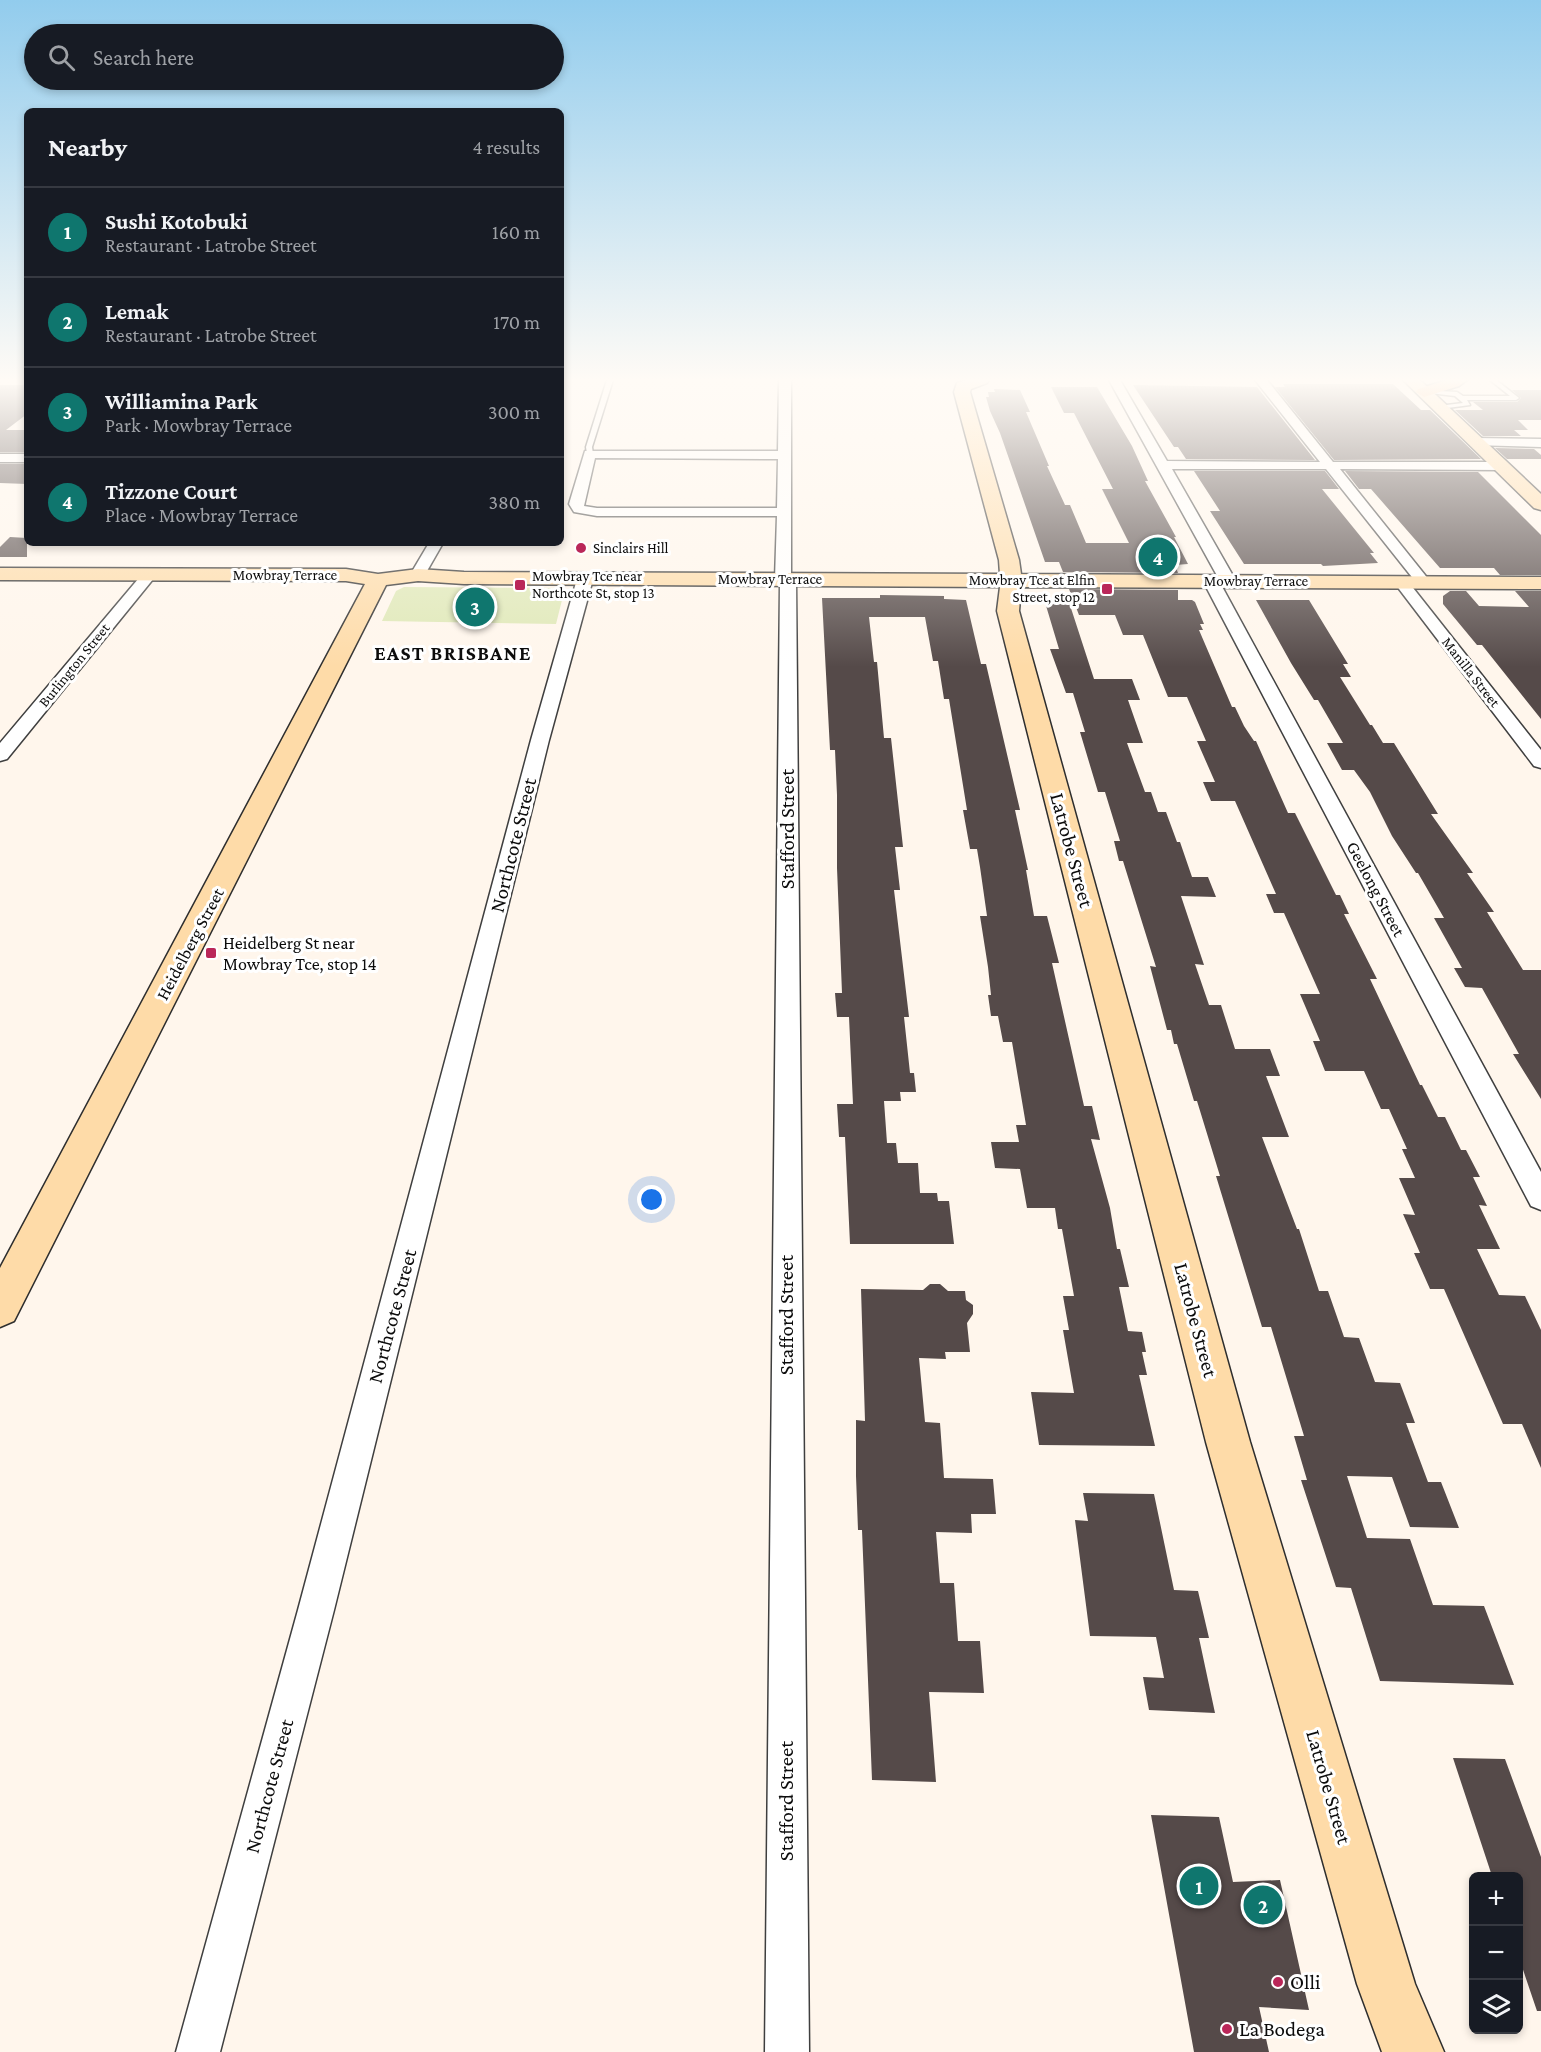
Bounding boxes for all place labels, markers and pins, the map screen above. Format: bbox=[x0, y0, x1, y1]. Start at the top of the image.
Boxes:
pin: 4 bbox=[1138, 534, 1178, 580]
place label: Sinclairs Hill bbox=[593, 540, 669, 556]
marker: Sinclairs Hill bbox=[574, 541, 588, 555]
place label: Mowbray Tce near Northcote St, stop 13 bbox=[532, 568, 655, 602]
place label: Mowbray Tce at Elfin Street, stop 12 bbox=[969, 572, 1095, 606]
marker: Mowbray Tce near Northcote St, stop 13 bbox=[513, 578, 527, 592]
marker: Mowbray Tce at Elfin Street, stop 12 bbox=[1100, 582, 1114, 596]
pin: 3 bbox=[456, 584, 494, 630]
place label: Heidelberg St near Mowbray Tce, stop 14 bbox=[223, 933, 377, 974]
marker: Heidelberg St near Mowbray Tce, stop 14 bbox=[204, 946, 218, 960]
pin: 1 bbox=[1180, 1864, 1218, 1908]
pin: 2 bbox=[1244, 1882, 1282, 1928]
place label: Olli bbox=[1290, 1970, 1321, 1994]
marker: Olli bbox=[1271, 1975, 1285, 1989]
place label: La Bodega bbox=[1239, 2017, 1325, 2041]
marker: La Bodega bbox=[1220, 2022, 1234, 2036]

